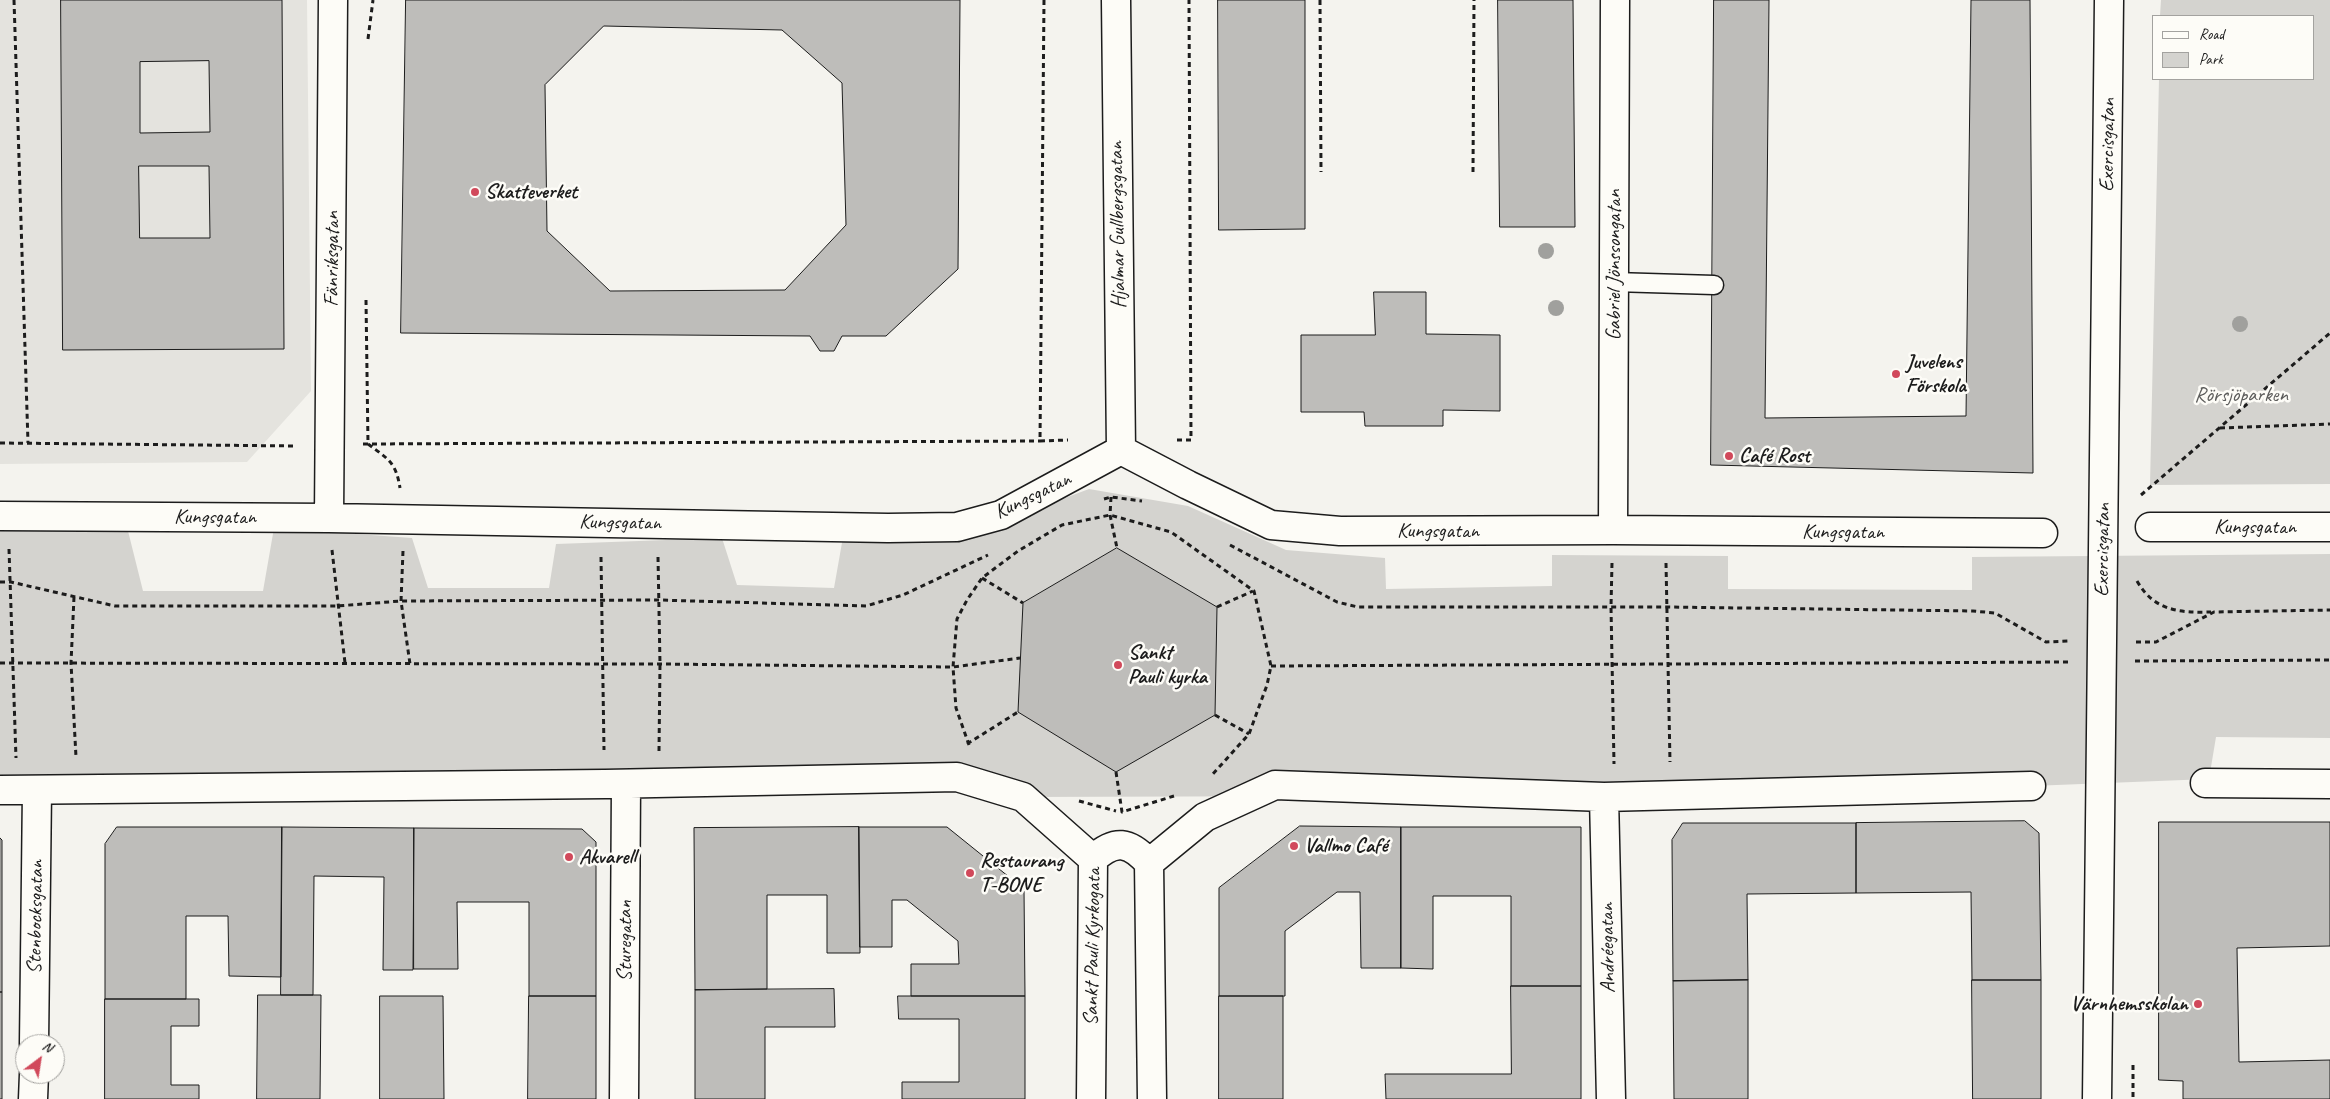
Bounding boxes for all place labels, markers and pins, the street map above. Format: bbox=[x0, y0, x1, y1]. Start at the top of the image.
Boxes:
place label: Skatteverket bbox=[485, 179, 577, 205]
marker: Skatteverket bbox=[469, 186, 481, 198]
place label: Juvelens Förskola bbox=[1906, 349, 1966, 399]
marker: Juvelens Förskola bbox=[1890, 368, 1902, 380]
place label: Café Rost bbox=[1739, 443, 1810, 469]
marker: Café Rost bbox=[1723, 450, 1735, 462]
place label: Sankt Pauli kyrka bbox=[1128, 640, 1207, 690]
marker: Sankt Pauli kyrka bbox=[1112, 659, 1124, 671]
place label: Vallmo Café bbox=[1304, 833, 1387, 859]
marker: Vallmo Café bbox=[1288, 840, 1300, 852]
place label: Akvarell bbox=[579, 844, 636, 870]
place label: Restaurang T-BONE bbox=[980, 848, 1063, 898]
marker: Akvarell bbox=[563, 851, 575, 863]
marker: Restaurang T-BONE bbox=[964, 867, 976, 879]
place label: Värnhemsskolan bbox=[2070, 991, 2188, 1017]
marker: Värnhemsskolan bbox=[2192, 998, 2204, 1010]

